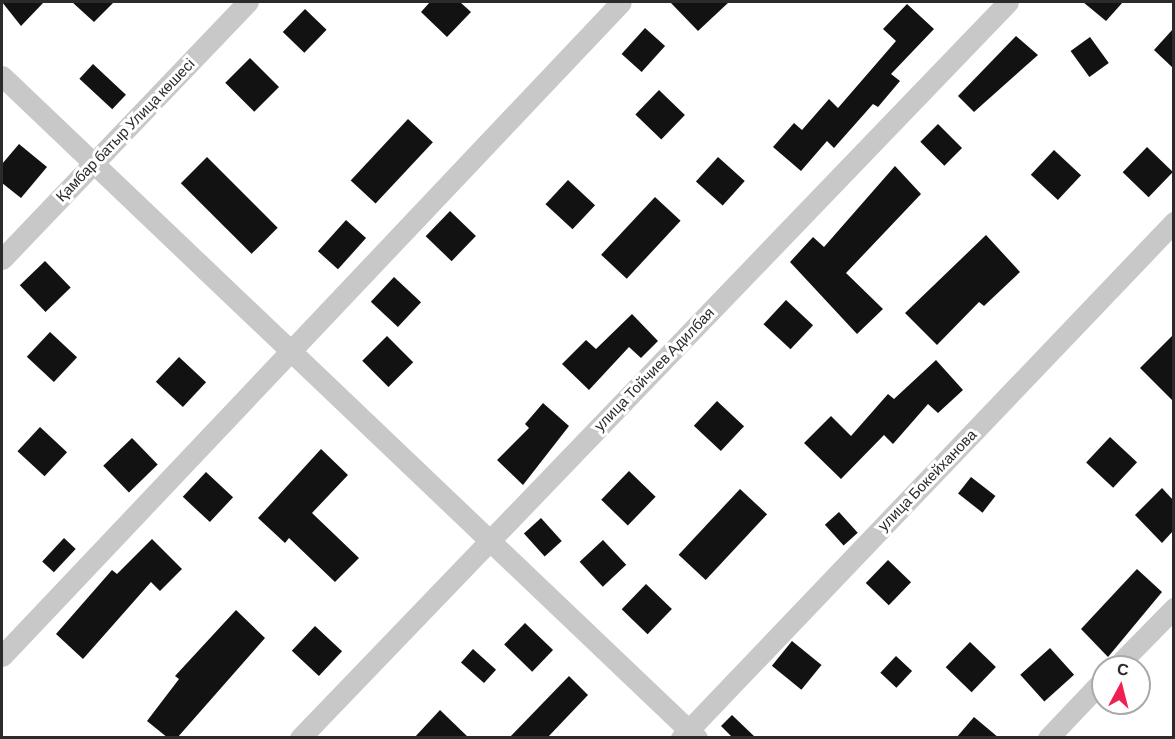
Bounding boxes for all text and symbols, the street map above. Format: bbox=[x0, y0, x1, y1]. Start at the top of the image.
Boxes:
street label: Қамбар батыр Улица көшесі bbox=[52, 55, 198, 205]
street label: улица Тойчиев Адилбая bbox=[590, 303, 718, 435]
street label: улица Бокейханова bbox=[874, 425, 980, 535]
north arrow bbox=[1091, 655, 1151, 715]
text: С bbox=[1116, 658, 1130, 679]

